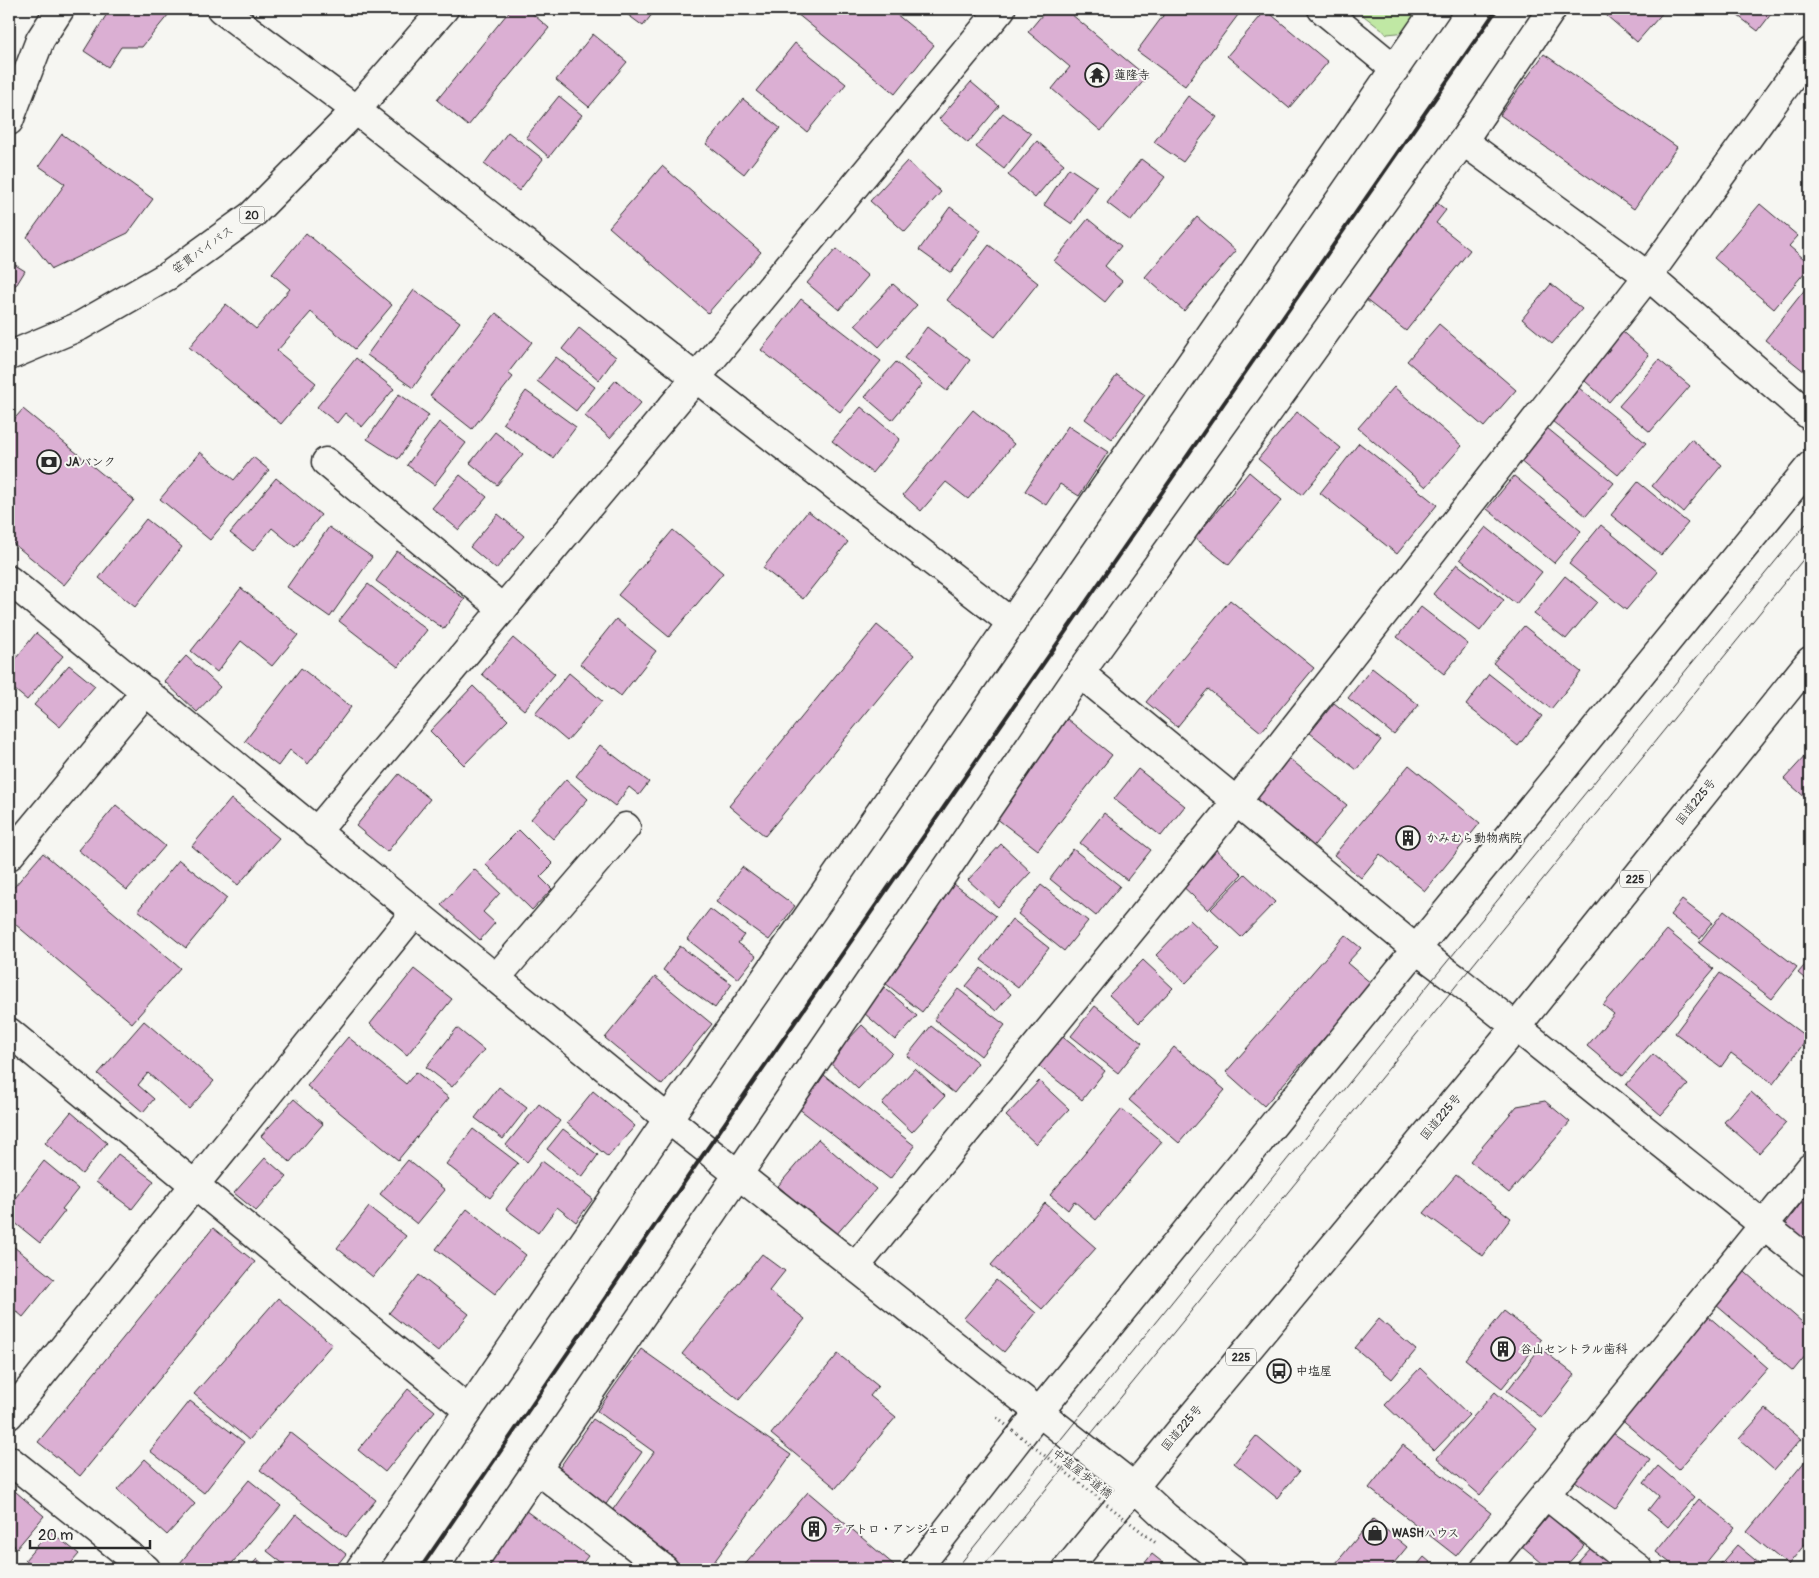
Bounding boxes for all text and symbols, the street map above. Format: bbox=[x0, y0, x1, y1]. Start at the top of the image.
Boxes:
temple icon: 蓮隆寺 bbox=[1084, 62, 1110, 88]
place label: 蓮隆寺 bbox=[1114, 68, 1150, 83]
road number: 20 bbox=[240, 206, 264, 224]
street label: 笹貫バイパス bbox=[170, 223, 236, 277]
bank icon: JAバンク bbox=[36, 449, 62, 475]
place label: JAバンク bbox=[66, 455, 116, 470]
street label: 国道225号 bbox=[1673, 776, 1719, 828]
building icon: かみむら動物病院 bbox=[1395, 825, 1421, 851]
place label: かみむら動物病院 bbox=[1426, 831, 1522, 846]
road number: 225 bbox=[1620, 871, 1650, 888]
street label: 国道225号 bbox=[1417, 1091, 1465, 1143]
building icon: 谷山セントラル歯科 bbox=[1490, 1336, 1516, 1362]
place label: 谷山セントラル歯科 bbox=[1520, 1342, 1628, 1357]
road number: 225 bbox=[1226, 1348, 1256, 1365]
bus stop icon: 中塩屋 bbox=[1266, 1358, 1292, 1384]
place label: 中塩屋 bbox=[1296, 1364, 1332, 1379]
street label: 国道225号 bbox=[1158, 1402, 1206, 1454]
street label: 中塩屋歩道橋 bbox=[1049, 1446, 1115, 1502]
building icon: テアトロ・アンジェロ bbox=[801, 1516, 827, 1542]
scale bar bbox=[30, 1518, 150, 1550]
shop icon: WASHハウス bbox=[1362, 1520, 1388, 1546]
place label: テアトロ・アンジェロ bbox=[832, 1522, 951, 1537]
text: 20 m bbox=[38, 1526, 73, 1545]
place label: WASHハウス bbox=[1392, 1526, 1459, 1541]

